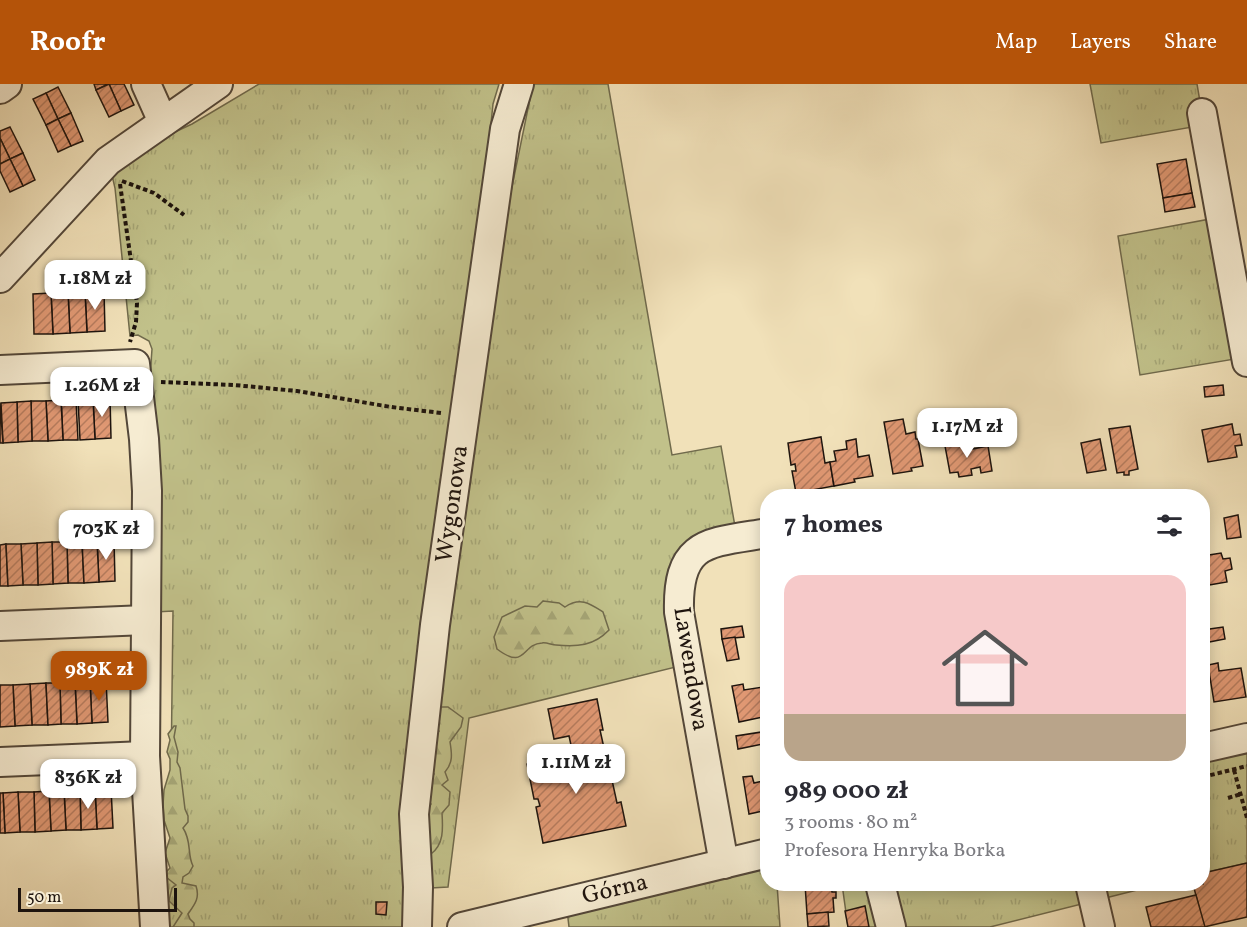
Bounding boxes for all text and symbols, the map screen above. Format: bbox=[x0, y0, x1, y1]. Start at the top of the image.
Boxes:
text: Roofr bbox=[30, 23, 105, 62]
text: Map bbox=[995, 28, 1037, 57]
text: Layers bbox=[1070, 28, 1131, 57]
text: Share bbox=[1164, 28, 1217, 57]
pin: 1.18M zł bbox=[33, 260, 157, 311]
text: 1.18M zł bbox=[59, 265, 131, 293]
pin: 1.26M zł bbox=[40, 367, 164, 418]
text: 1.26M zł bbox=[64, 372, 140, 400]
pin: 1.17M zł bbox=[905, 408, 1029, 459]
text: 1.17M zł bbox=[931, 413, 1003, 441]
street label: Wygonowa bbox=[428, 443, 478, 565]
text: 7 homes bbox=[784, 507, 883, 543]
icon: filters bbox=[1153, 509, 1186, 542]
pin: 703K zł bbox=[51, 510, 161, 561]
text: 703K zł bbox=[73, 515, 139, 543]
street label: Lawendowa bbox=[663, 604, 717, 734]
icon: home bbox=[931, 614, 1039, 722]
pin: 989K zł bbox=[44, 651, 154, 702]
text: 989K zł bbox=[65, 656, 133, 684]
pin: 1.11M zł bbox=[514, 744, 638, 795]
text: 1.11M zł bbox=[541, 749, 611, 777]
pin: 836K zł bbox=[33, 759, 143, 810]
text: 836K zł bbox=[54, 764, 122, 792]
text: 989 000 zł bbox=[784, 773, 908, 809]
text: 3 rooms · 80 m² bbox=[784, 809, 917, 837]
text: Profesora Henryka Borka bbox=[784, 837, 1005, 865]
street label: Górna bbox=[579, 866, 651, 914]
scale bar bbox=[18, 885, 177, 912]
text: 50 m bbox=[27, 887, 61, 909]

